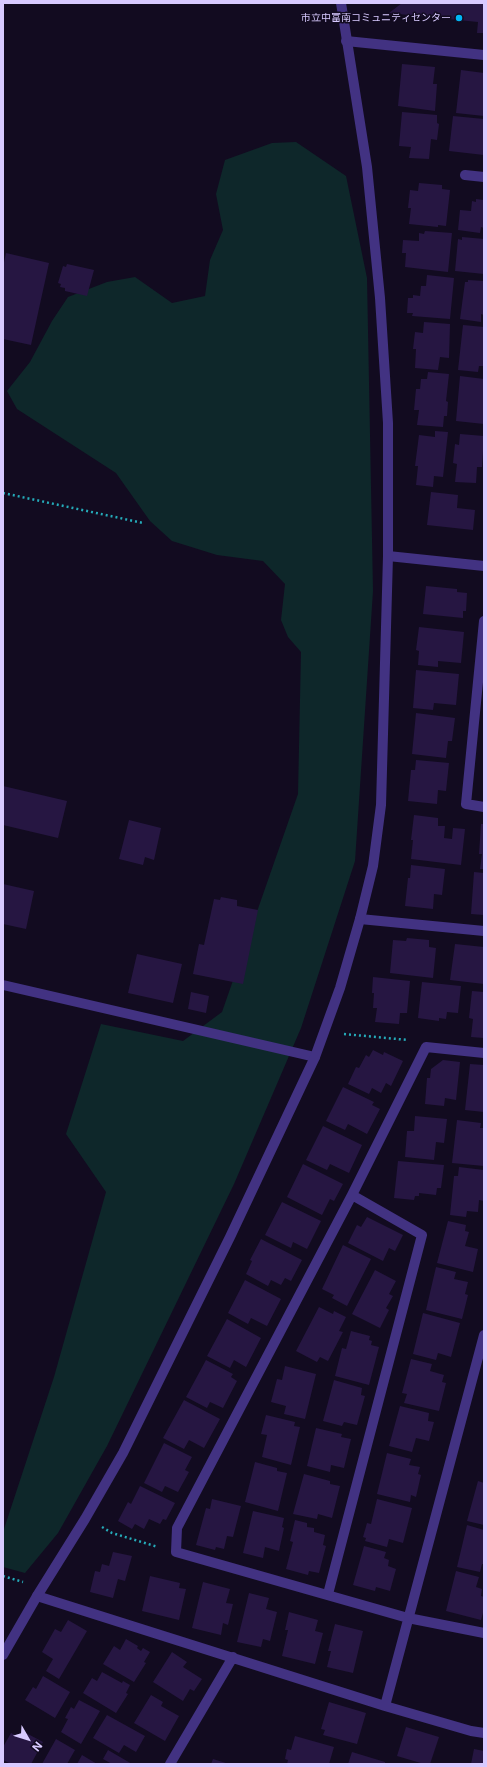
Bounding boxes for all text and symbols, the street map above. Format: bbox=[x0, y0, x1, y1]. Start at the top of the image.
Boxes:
place label: 市立中富南コミュニティセンター bbox=[301, 12, 451, 24]
marker: 市立中富南コミュニティセンター bbox=[454, 13, 464, 23]
north arrow bbox=[8, 1719, 48, 1759]
text: N bbox=[29, 1739, 45, 1754]

